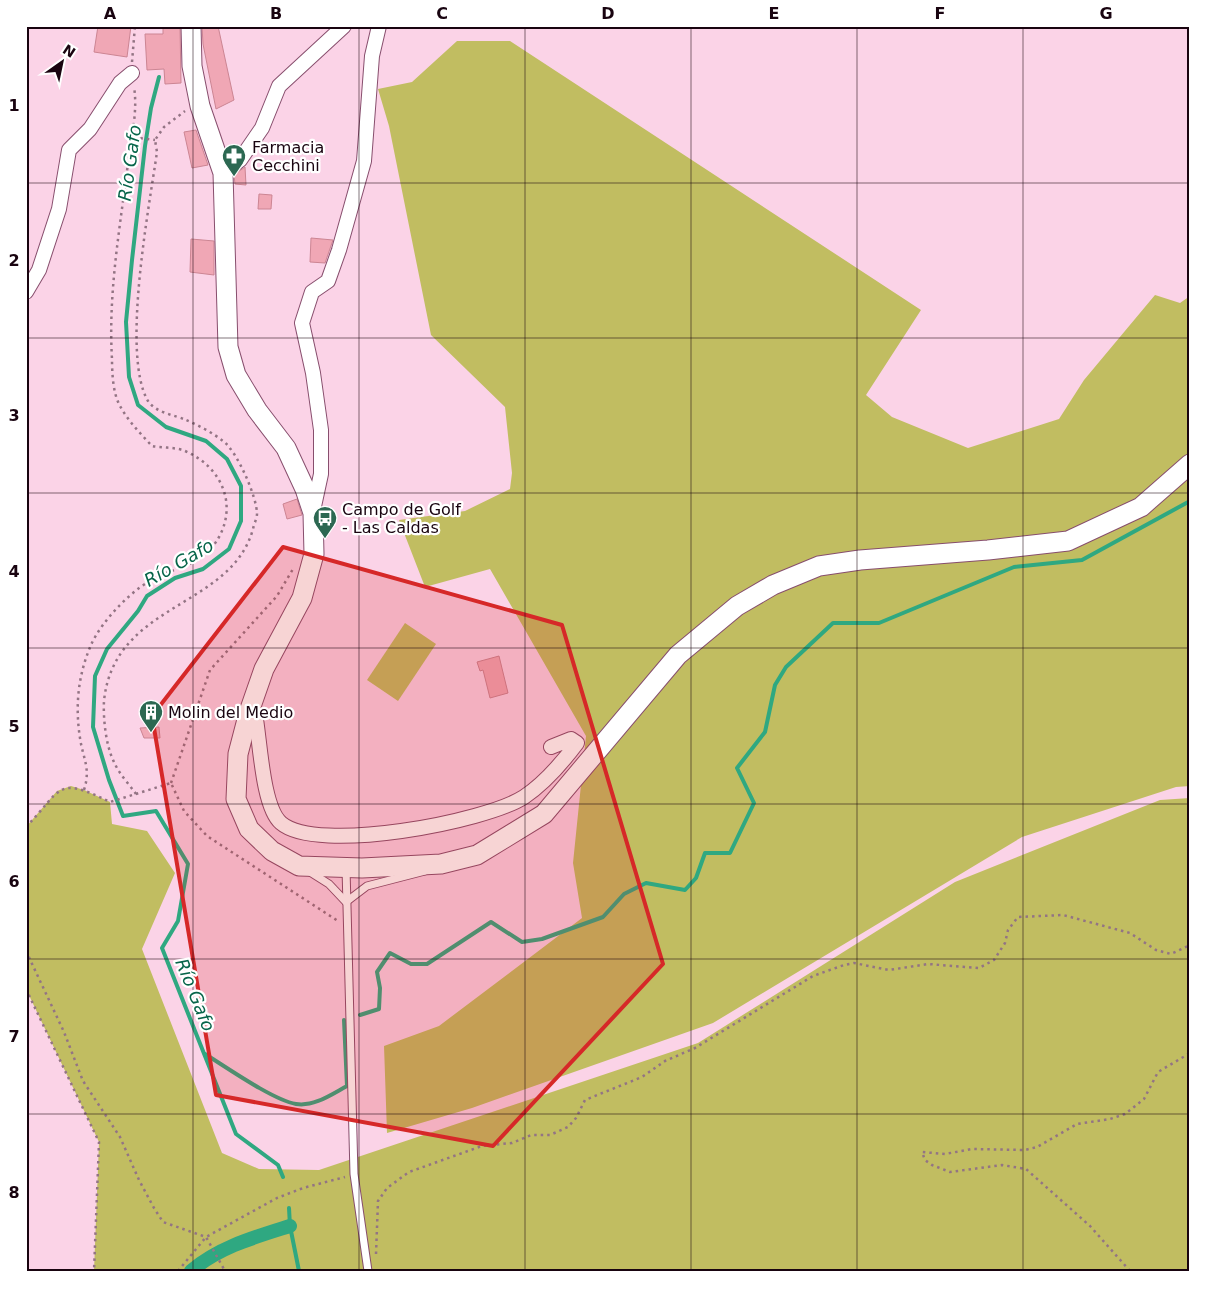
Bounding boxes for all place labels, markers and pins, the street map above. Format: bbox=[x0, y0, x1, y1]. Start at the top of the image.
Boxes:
place label: Farmacia Cecchini bbox=[252, 138, 324, 175]
pharmacy icon: Farmacia Cecchini bbox=[221, 143, 247, 177]
place label: Campo de Golf - Las Caldas bbox=[342, 500, 461, 537]
bus stop icon: Campo de Golf - Las Caldas bbox=[312, 505, 338, 539]
building icon: Molin del Medio bbox=[138, 699, 164, 733]
place label: Molin del Medio bbox=[168, 703, 293, 722]

